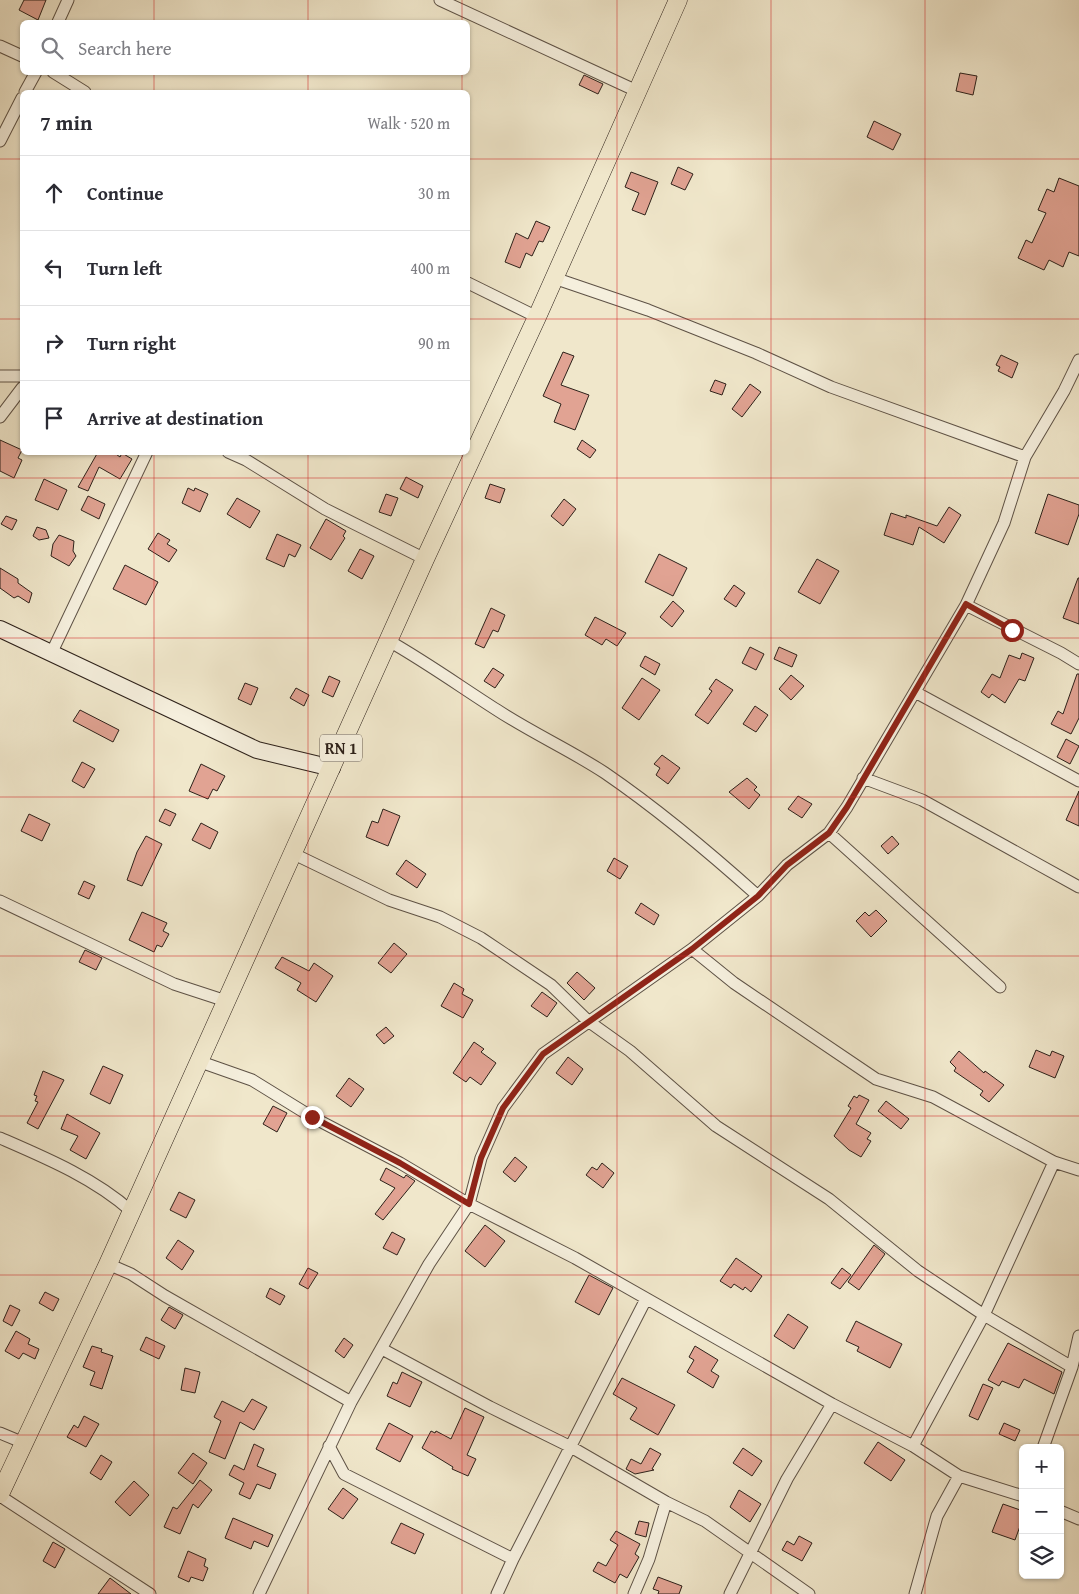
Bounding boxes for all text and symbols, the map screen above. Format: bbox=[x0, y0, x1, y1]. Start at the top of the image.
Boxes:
search box bbox=[20, 20, 470, 75]
icon: search bbox=[38, 34, 66, 62]
text: Search here bbox=[78, 34, 172, 62]
text: 7 min bbox=[40, 107, 92, 138]
text: Walk · 520 m bbox=[367, 111, 450, 135]
icon: ahead bbox=[40, 179, 68, 207]
text: Continue bbox=[87, 179, 164, 207]
text: 30 m bbox=[418, 181, 450, 205]
icon: left bbox=[40, 254, 68, 282]
text: Turn left bbox=[87, 254, 162, 282]
text: 400 m bbox=[410, 256, 450, 280]
icon: right bbox=[40, 329, 68, 357]
text: Turn right bbox=[87, 329, 176, 357]
text: 90 m bbox=[418, 331, 450, 355]
icon: arrive bbox=[40, 404, 68, 432]
text: Arrive at destination bbox=[87, 404, 263, 432]
route start bbox=[1001, 619, 1024, 642]
road number: RN 1 bbox=[320, 734, 362, 761]
route end bbox=[301, 1106, 324, 1129]
map controls bbox=[1019, 1444, 1064, 1579]
button: + bbox=[1019, 1444, 1064, 1489]
button: − bbox=[1019, 1489, 1064, 1534]
button: layers bbox=[1019, 1534, 1064, 1579]

